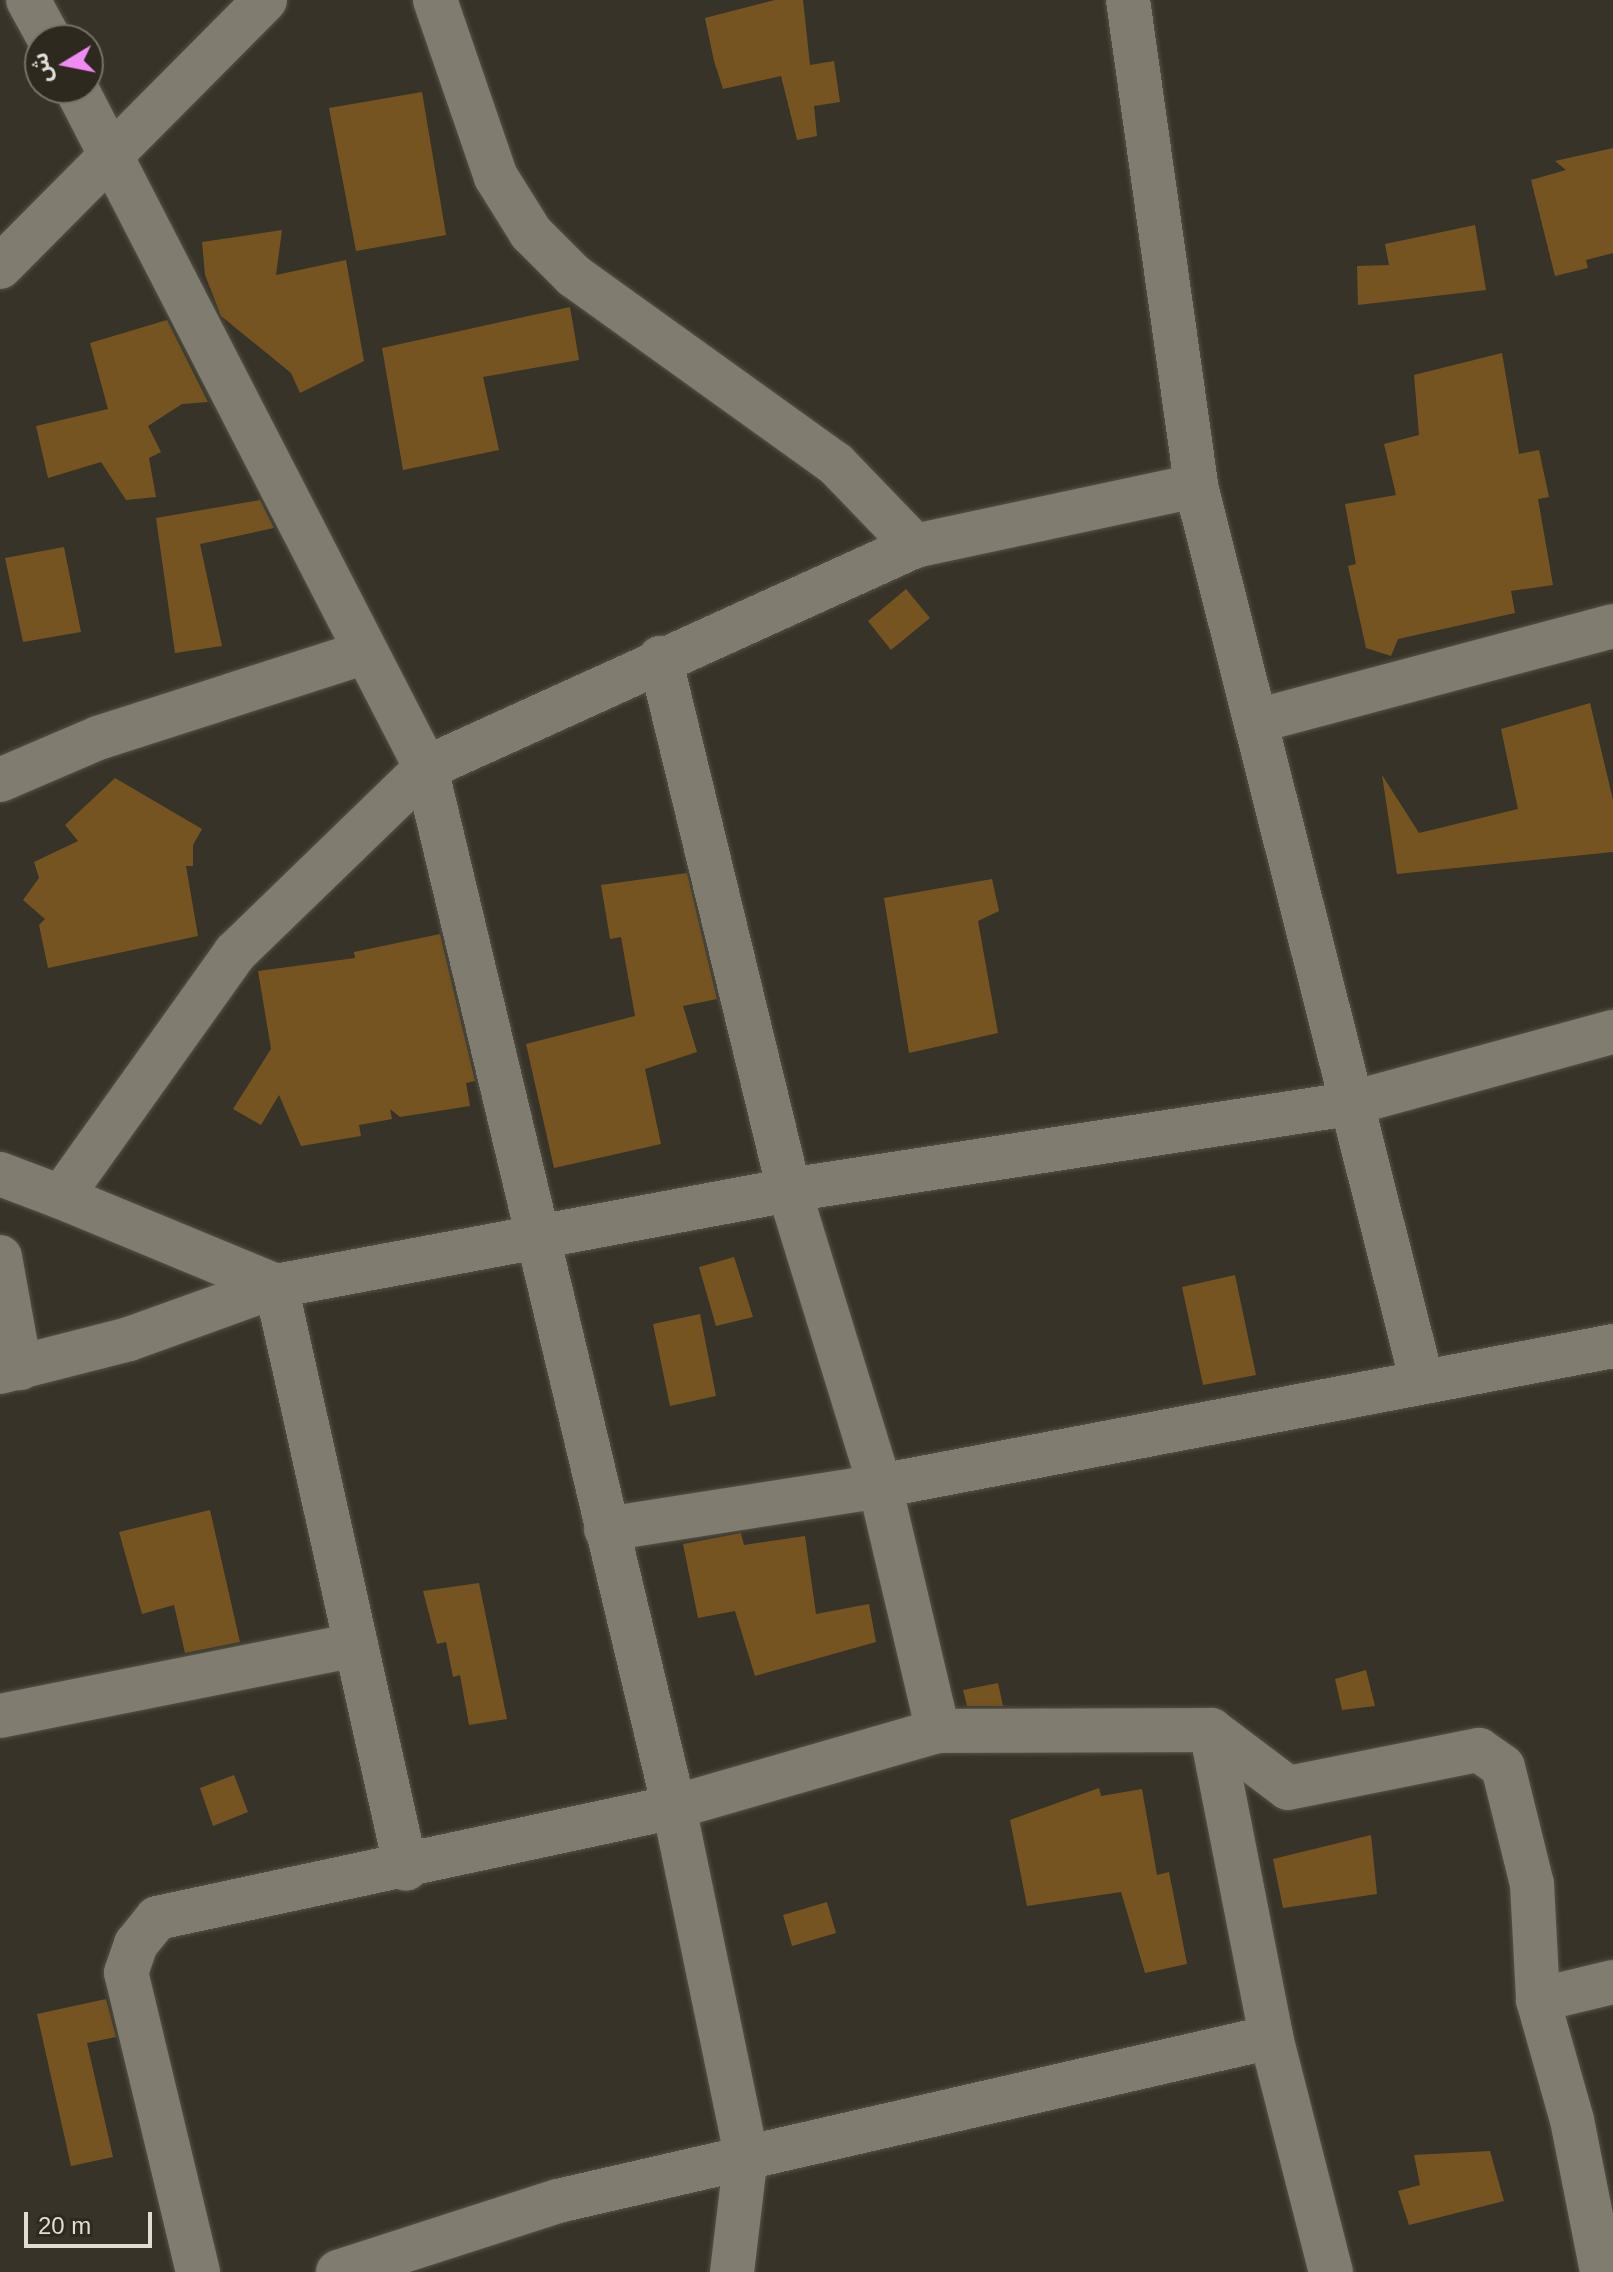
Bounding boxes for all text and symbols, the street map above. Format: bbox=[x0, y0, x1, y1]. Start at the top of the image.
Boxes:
north arrow bbox=[24, 24, 104, 104]
text: ش bbox=[27, 51, 57, 85]
scale bar bbox=[28, 2196, 156, 2246]
text: 20 m bbox=[38, 2212, 91, 2239]

